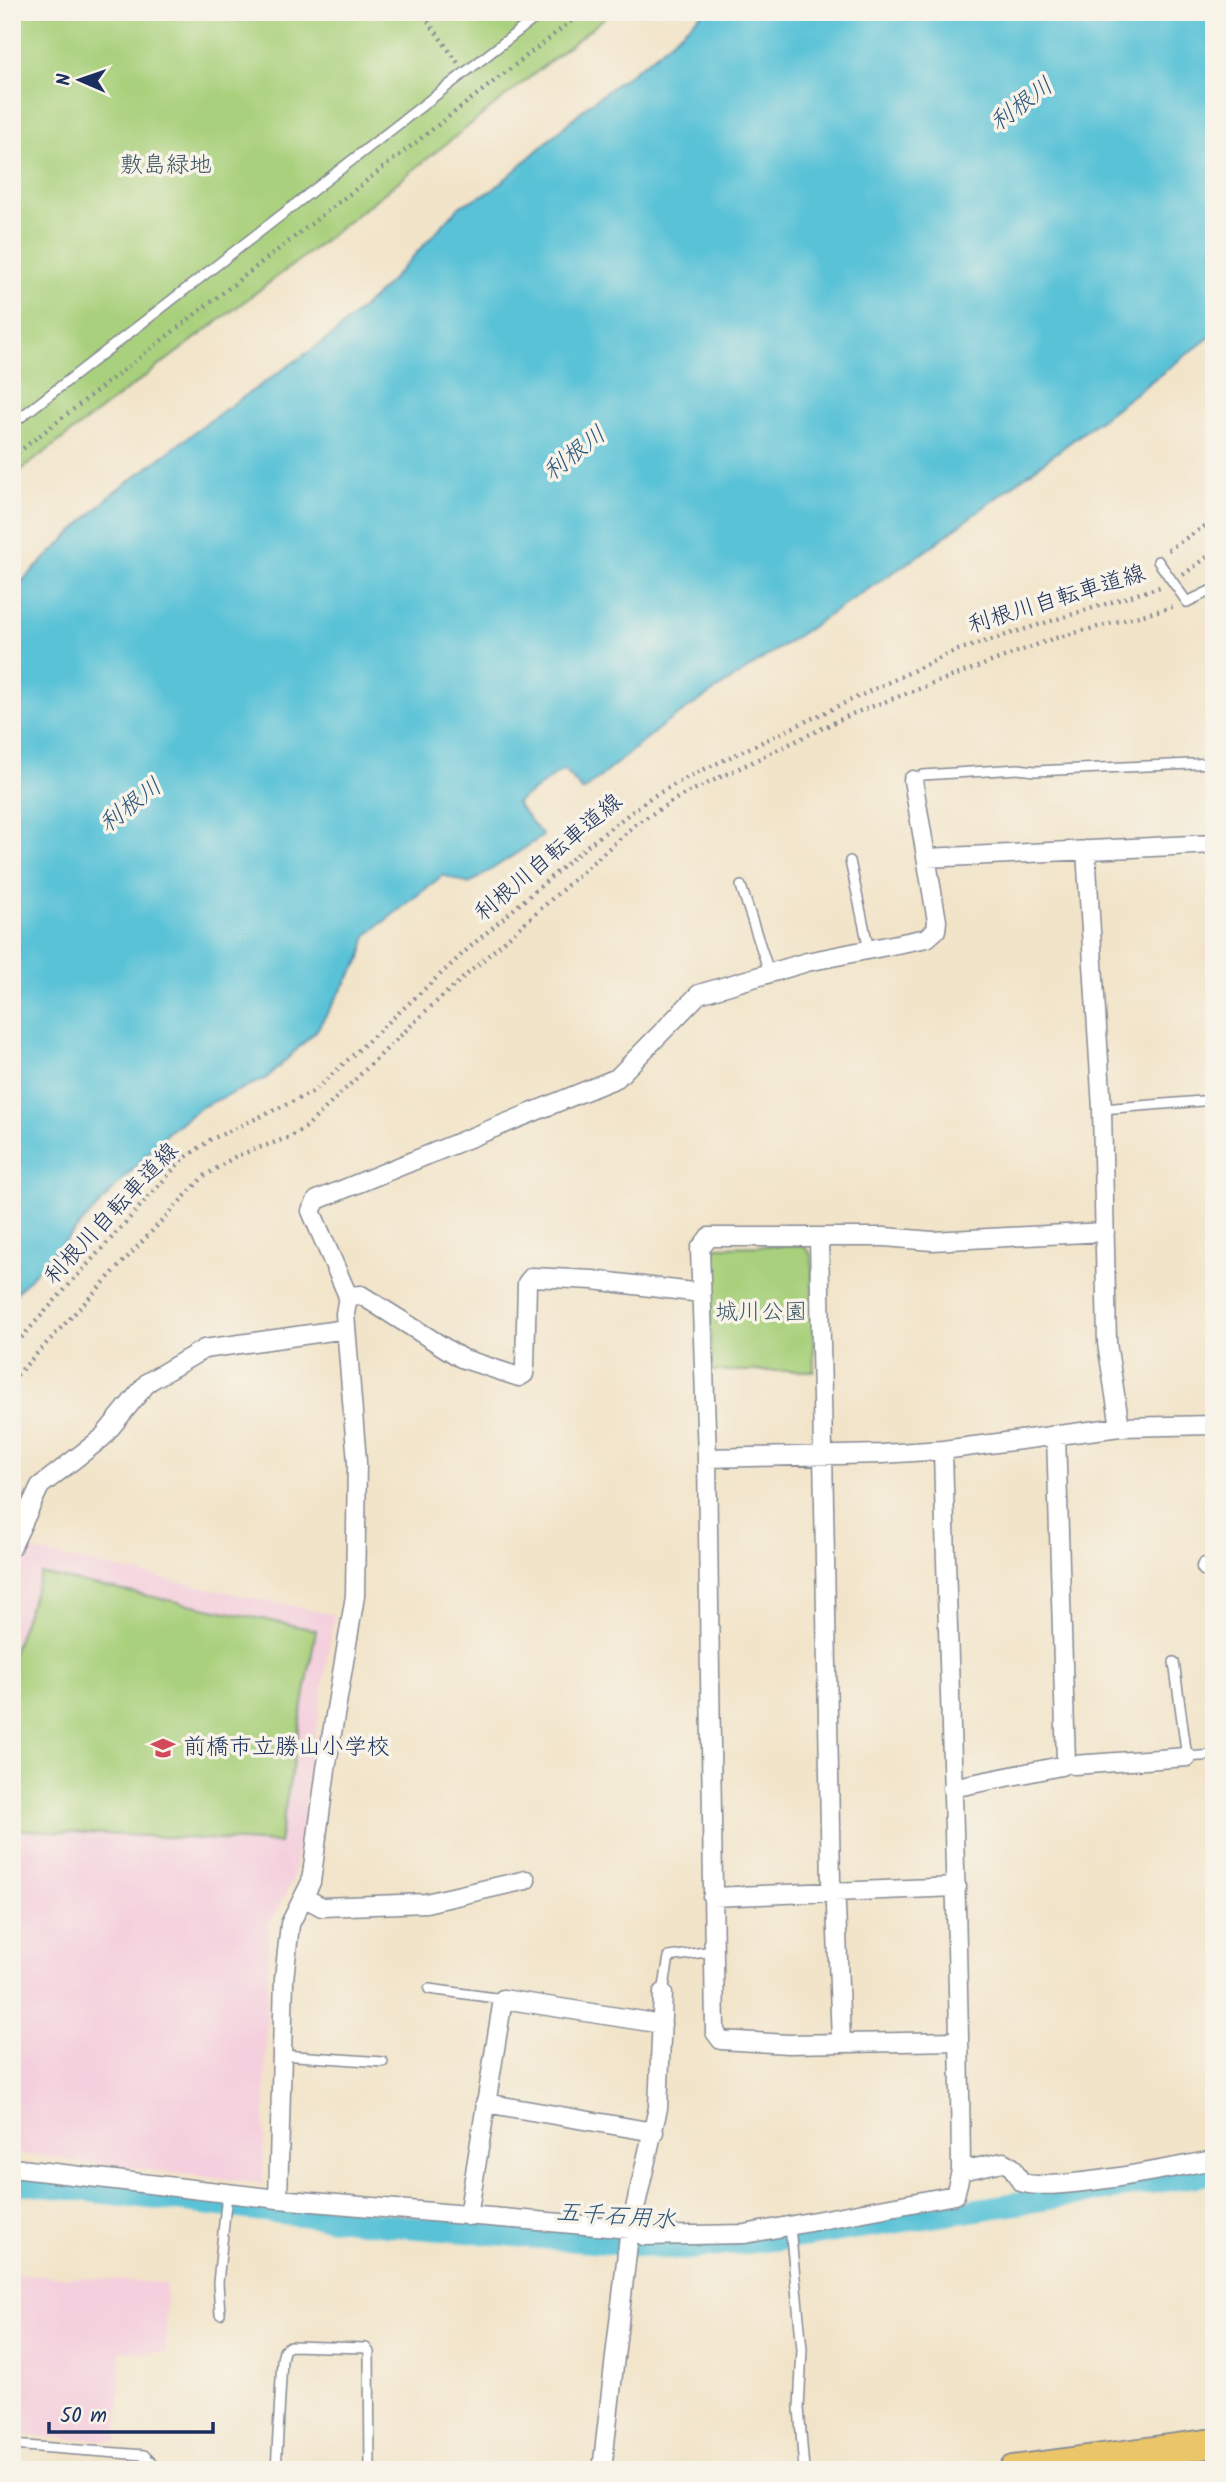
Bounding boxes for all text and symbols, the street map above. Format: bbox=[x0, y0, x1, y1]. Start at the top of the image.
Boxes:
north arrow bbox=[46, 46, 116, 116]
water label: 利根川 bbox=[982, 68, 1062, 142]
text: N bbox=[50, 73, 80, 86]
park label: 敷島緑地 bbox=[120, 148, 212, 184]
water label: 利根川 bbox=[535, 416, 615, 492]
street label: 利根川自転車道線 bbox=[964, 556, 1150, 644]
water label: 利根川 bbox=[91, 768, 171, 844]
street label: 利根川自転車道線 bbox=[467, 785, 631, 931]
street label: 利根川自転車道線 bbox=[36, 1134, 188, 1294]
park label: 城川公園 bbox=[715, 1295, 807, 1331]
place label: 前橋市立勝山小学校 bbox=[183, 1730, 390, 1766]
school or university icon: 前橋市立勝山小学校 bbox=[149, 1734, 177, 1762]
water label: 五千石用水 bbox=[555, 2193, 677, 2241]
scale bar bbox=[49, 2391, 214, 2435]
text: 50 m bbox=[60, 2400, 107, 2433]

